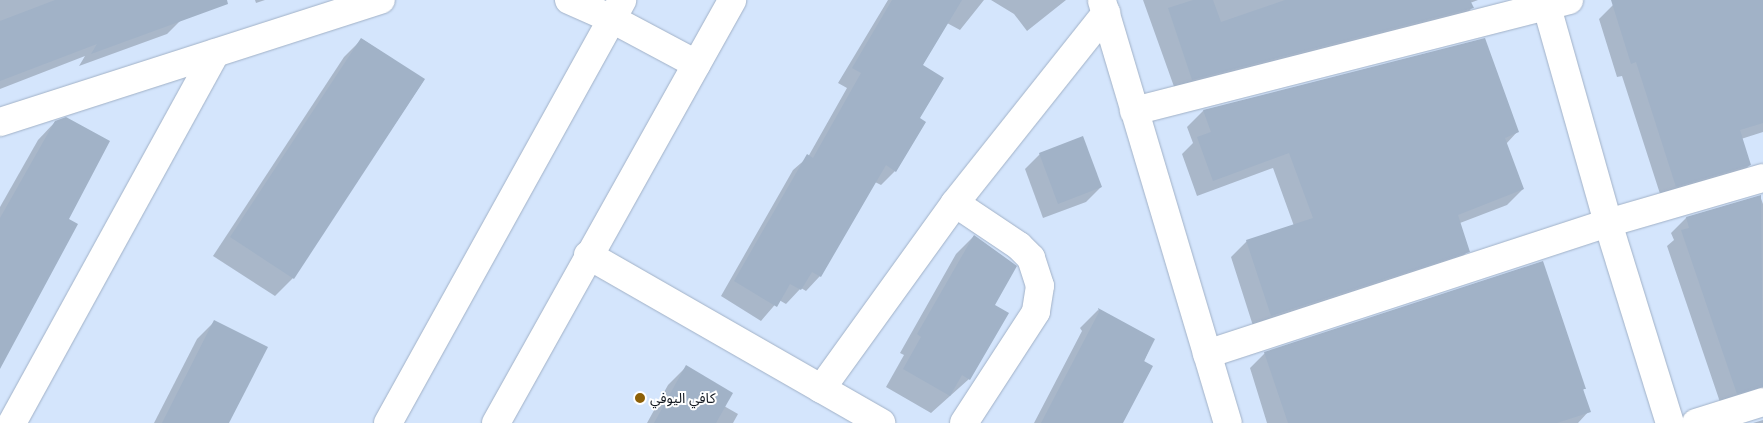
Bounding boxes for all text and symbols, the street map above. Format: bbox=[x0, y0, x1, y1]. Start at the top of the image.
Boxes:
place label: كافي اليوفي bbox=[650, 390, 715, 406]
marker: كافي اليوفي bbox=[634, 392, 646, 404]

